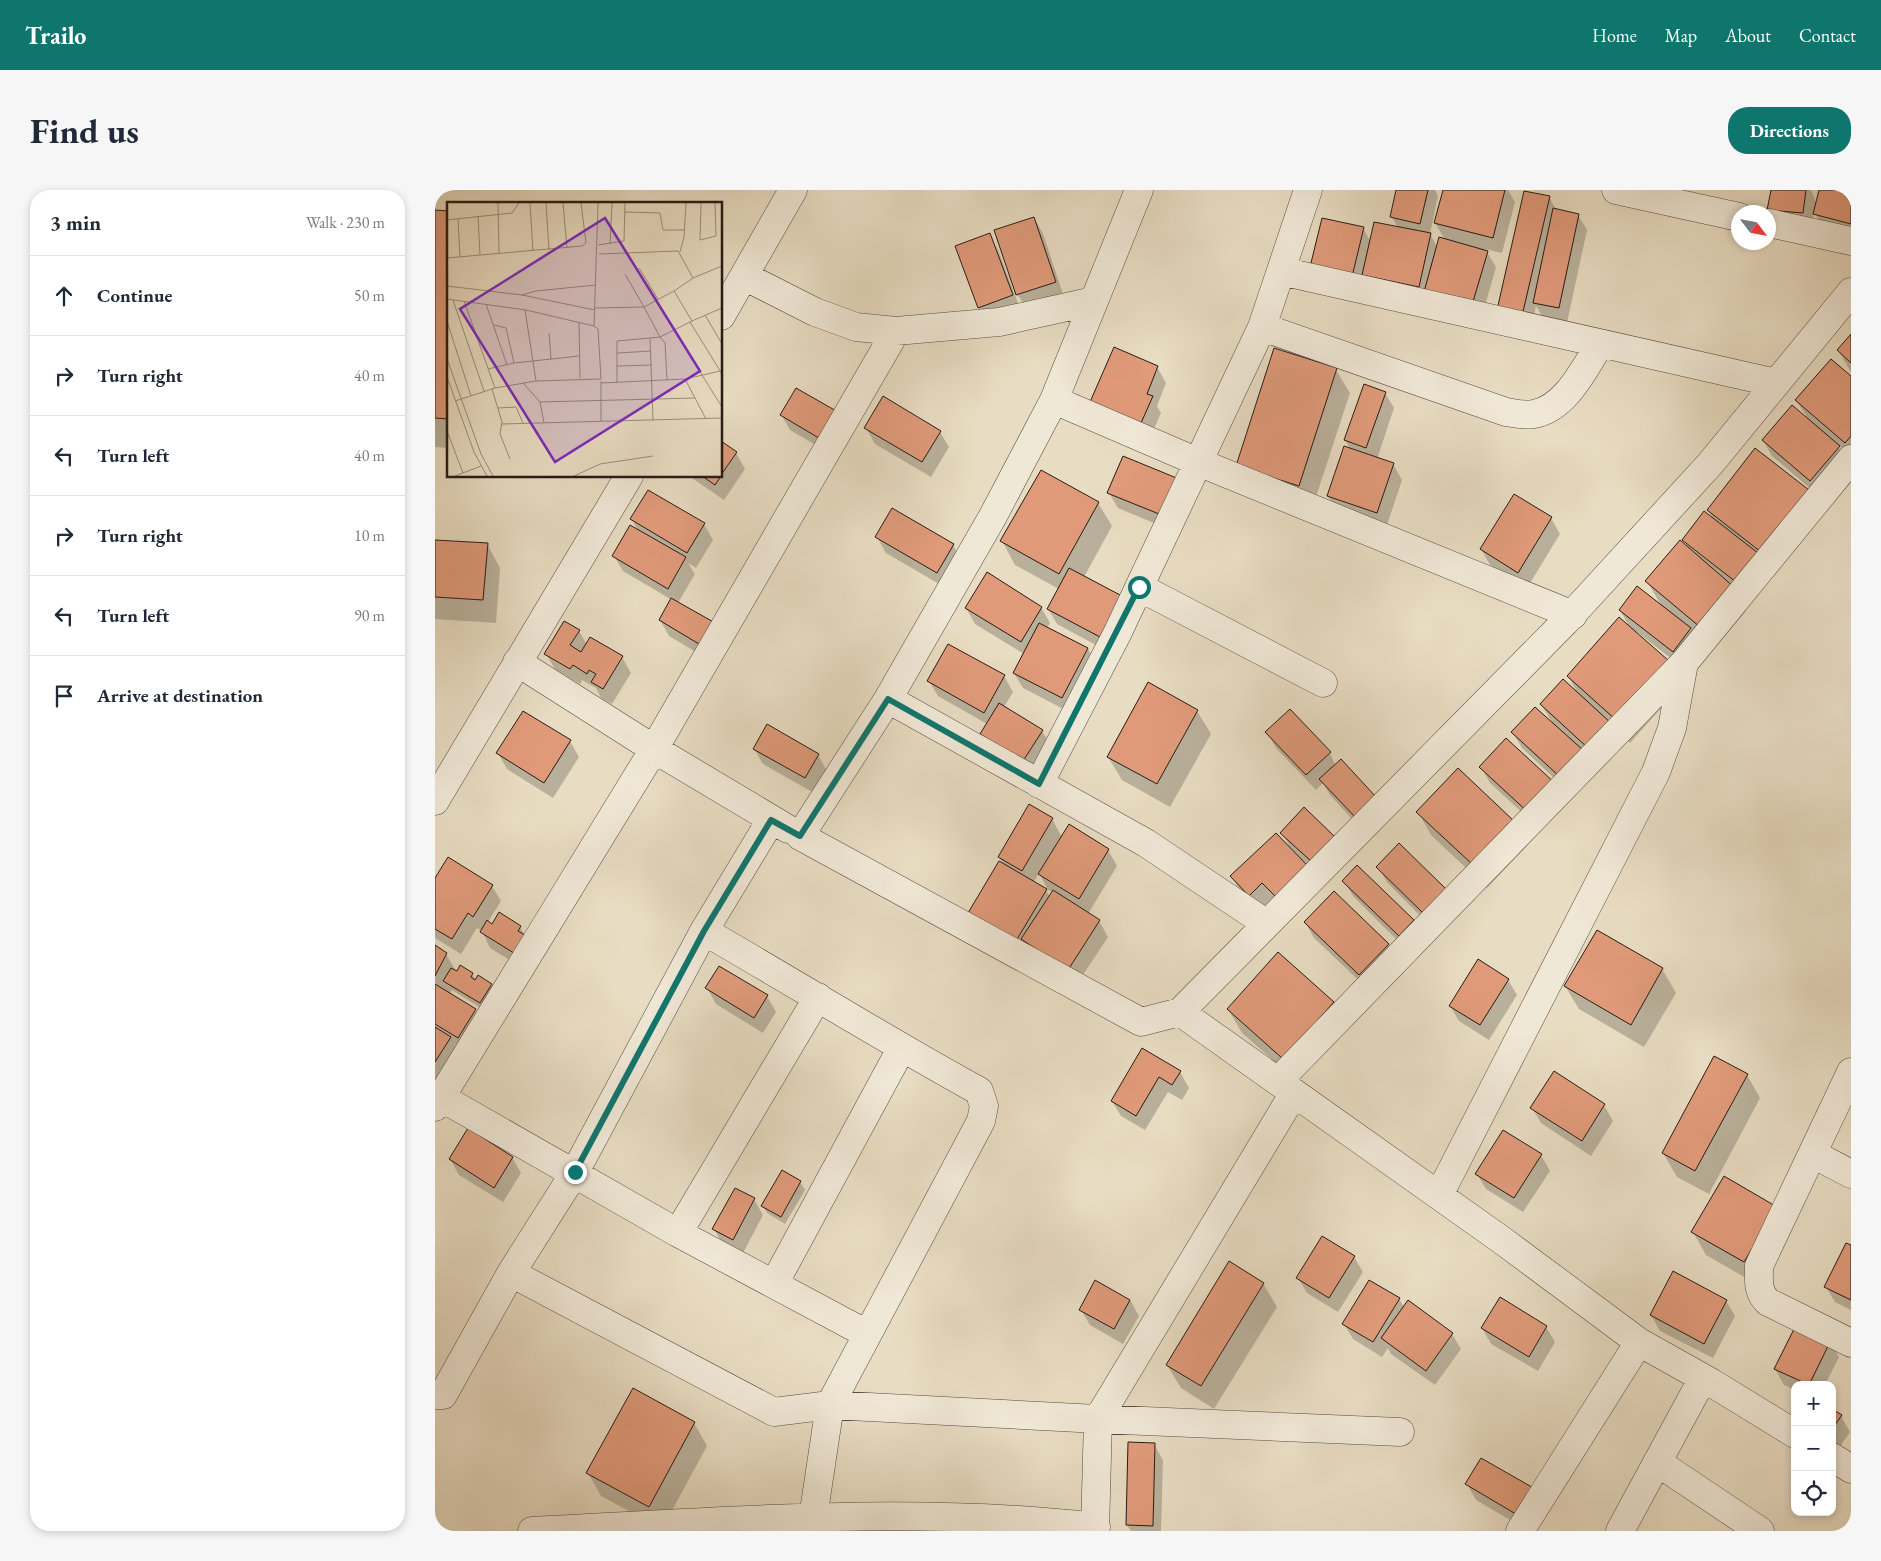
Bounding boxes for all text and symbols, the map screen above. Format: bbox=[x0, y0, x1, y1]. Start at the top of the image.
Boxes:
text: Trailo bbox=[25, 20, 86, 51]
text: Home bbox=[1592, 24, 1637, 47]
text: Map bbox=[1665, 24, 1697, 47]
text: About bbox=[1725, 24, 1771, 47]
text: Contact bbox=[1799, 24, 1856, 47]
button: Directions bbox=[1728, 107, 1851, 154]
text: Find us bbox=[30, 108, 139, 153]
inset map bbox=[447, 202, 723, 478]
north arrow bbox=[1731, 205, 1776, 250]
text: 3 min bbox=[50, 209, 101, 236]
text: Walk · 230 m bbox=[306, 212, 385, 233]
icon: ahead bbox=[50, 282, 78, 310]
text: Continue bbox=[97, 283, 172, 308]
text: 50 m bbox=[354, 285, 385, 306]
icon: right bbox=[50, 362, 78, 390]
text: Turn right bbox=[97, 363, 183, 388]
text: 40 m bbox=[354, 365, 385, 386]
icon: left bbox=[50, 442, 78, 470]
text: Turn left bbox=[97, 443, 169, 468]
text: 40 m bbox=[354, 445, 385, 466]
icon: right bbox=[50, 522, 78, 550]
text: Turn right bbox=[97, 523, 183, 548]
text: 10 m bbox=[354, 525, 385, 546]
route start bbox=[1128, 576, 1151, 599]
icon: left bbox=[50, 602, 78, 630]
text: Turn left bbox=[97, 603, 169, 628]
text: 90 m bbox=[354, 605, 385, 626]
icon: arrive bbox=[50, 682, 78, 710]
text: Arrive at destination bbox=[97, 683, 263, 708]
route end bbox=[564, 1161, 587, 1184]
map controls bbox=[1791, 1381, 1836, 1516]
button: + bbox=[1791, 1381, 1836, 1426]
button: − bbox=[1791, 1426, 1836, 1471]
button: locate bbox=[1791, 1471, 1836, 1516]

